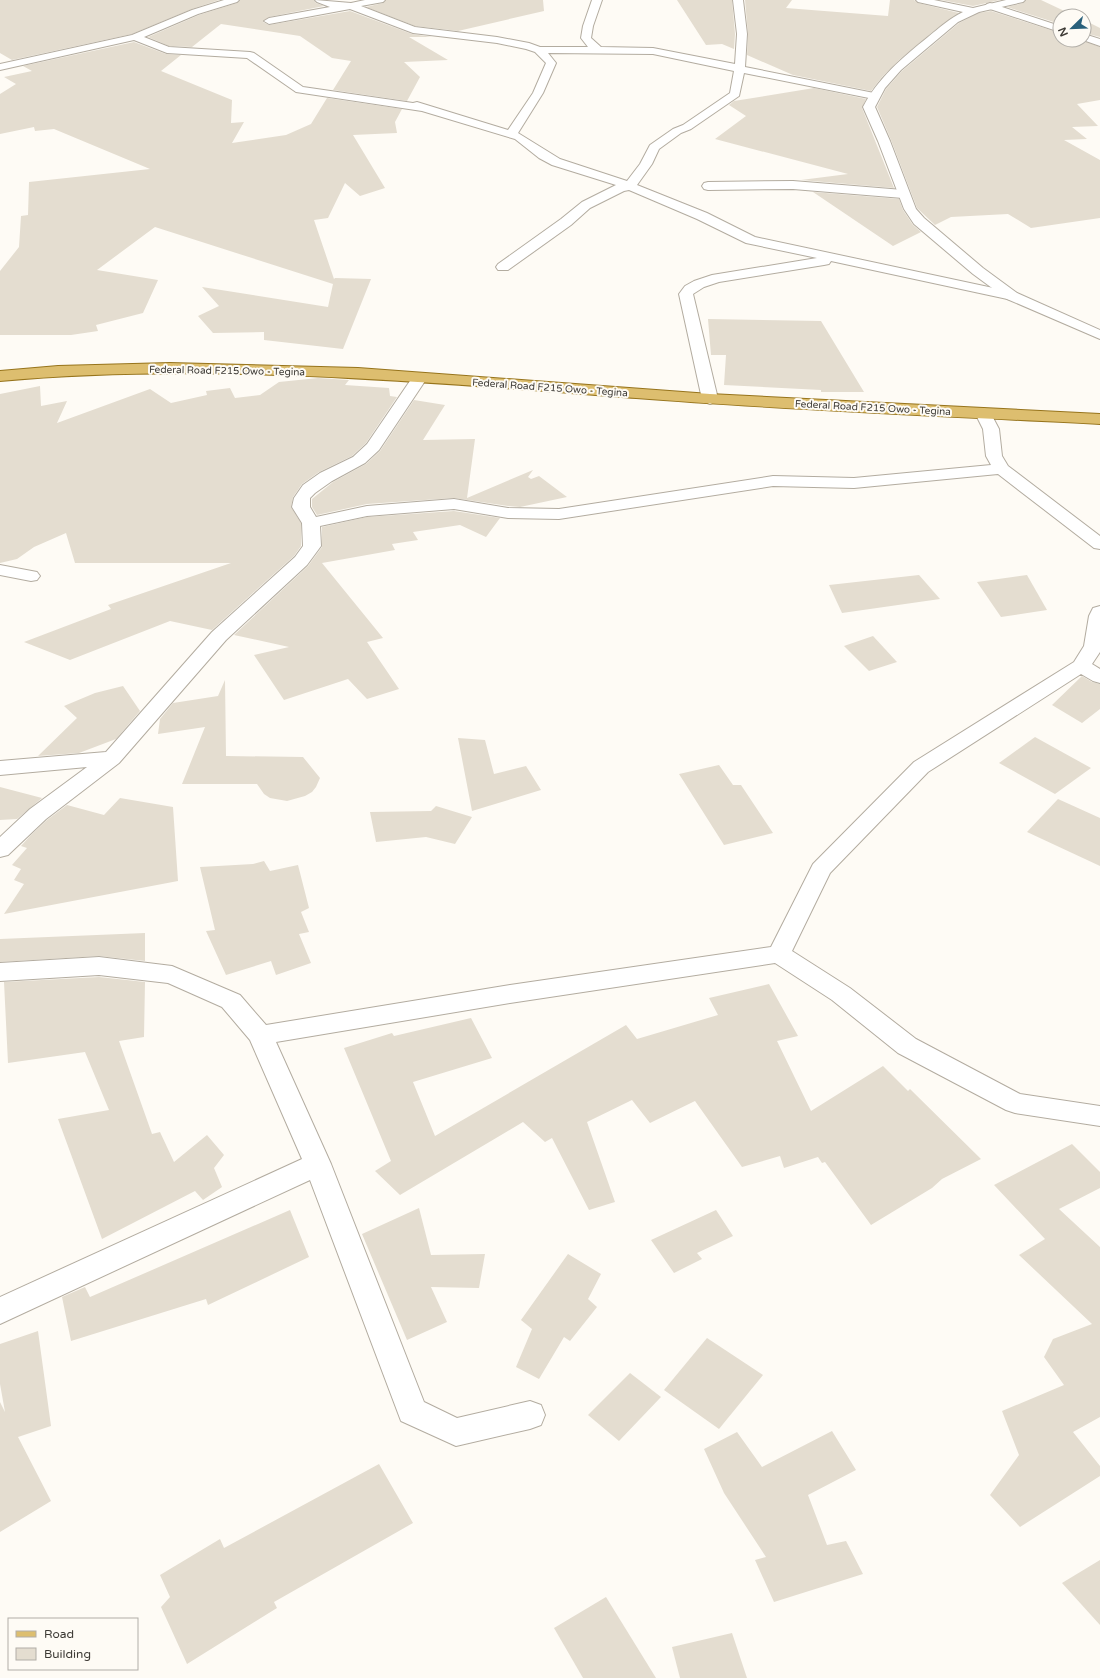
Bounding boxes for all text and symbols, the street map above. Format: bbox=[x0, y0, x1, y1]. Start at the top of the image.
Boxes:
north arrow bbox=[1052, 8, 1092, 48]
text: N bbox=[1056, 25, 1071, 38]
street label: Federal Road F215 Owo - Tegina bbox=[149, 364, 305, 378]
street label: Federal Road F215 Owo - Tegina bbox=[472, 377, 628, 399]
street label: Federal Road F215 Owo - Tegina bbox=[795, 398, 951, 418]
legend bbox=[8, 1618, 138, 1670]
text: Road bbox=[44, 1627, 74, 1641]
text: Building bbox=[44, 1647, 91, 1661]

